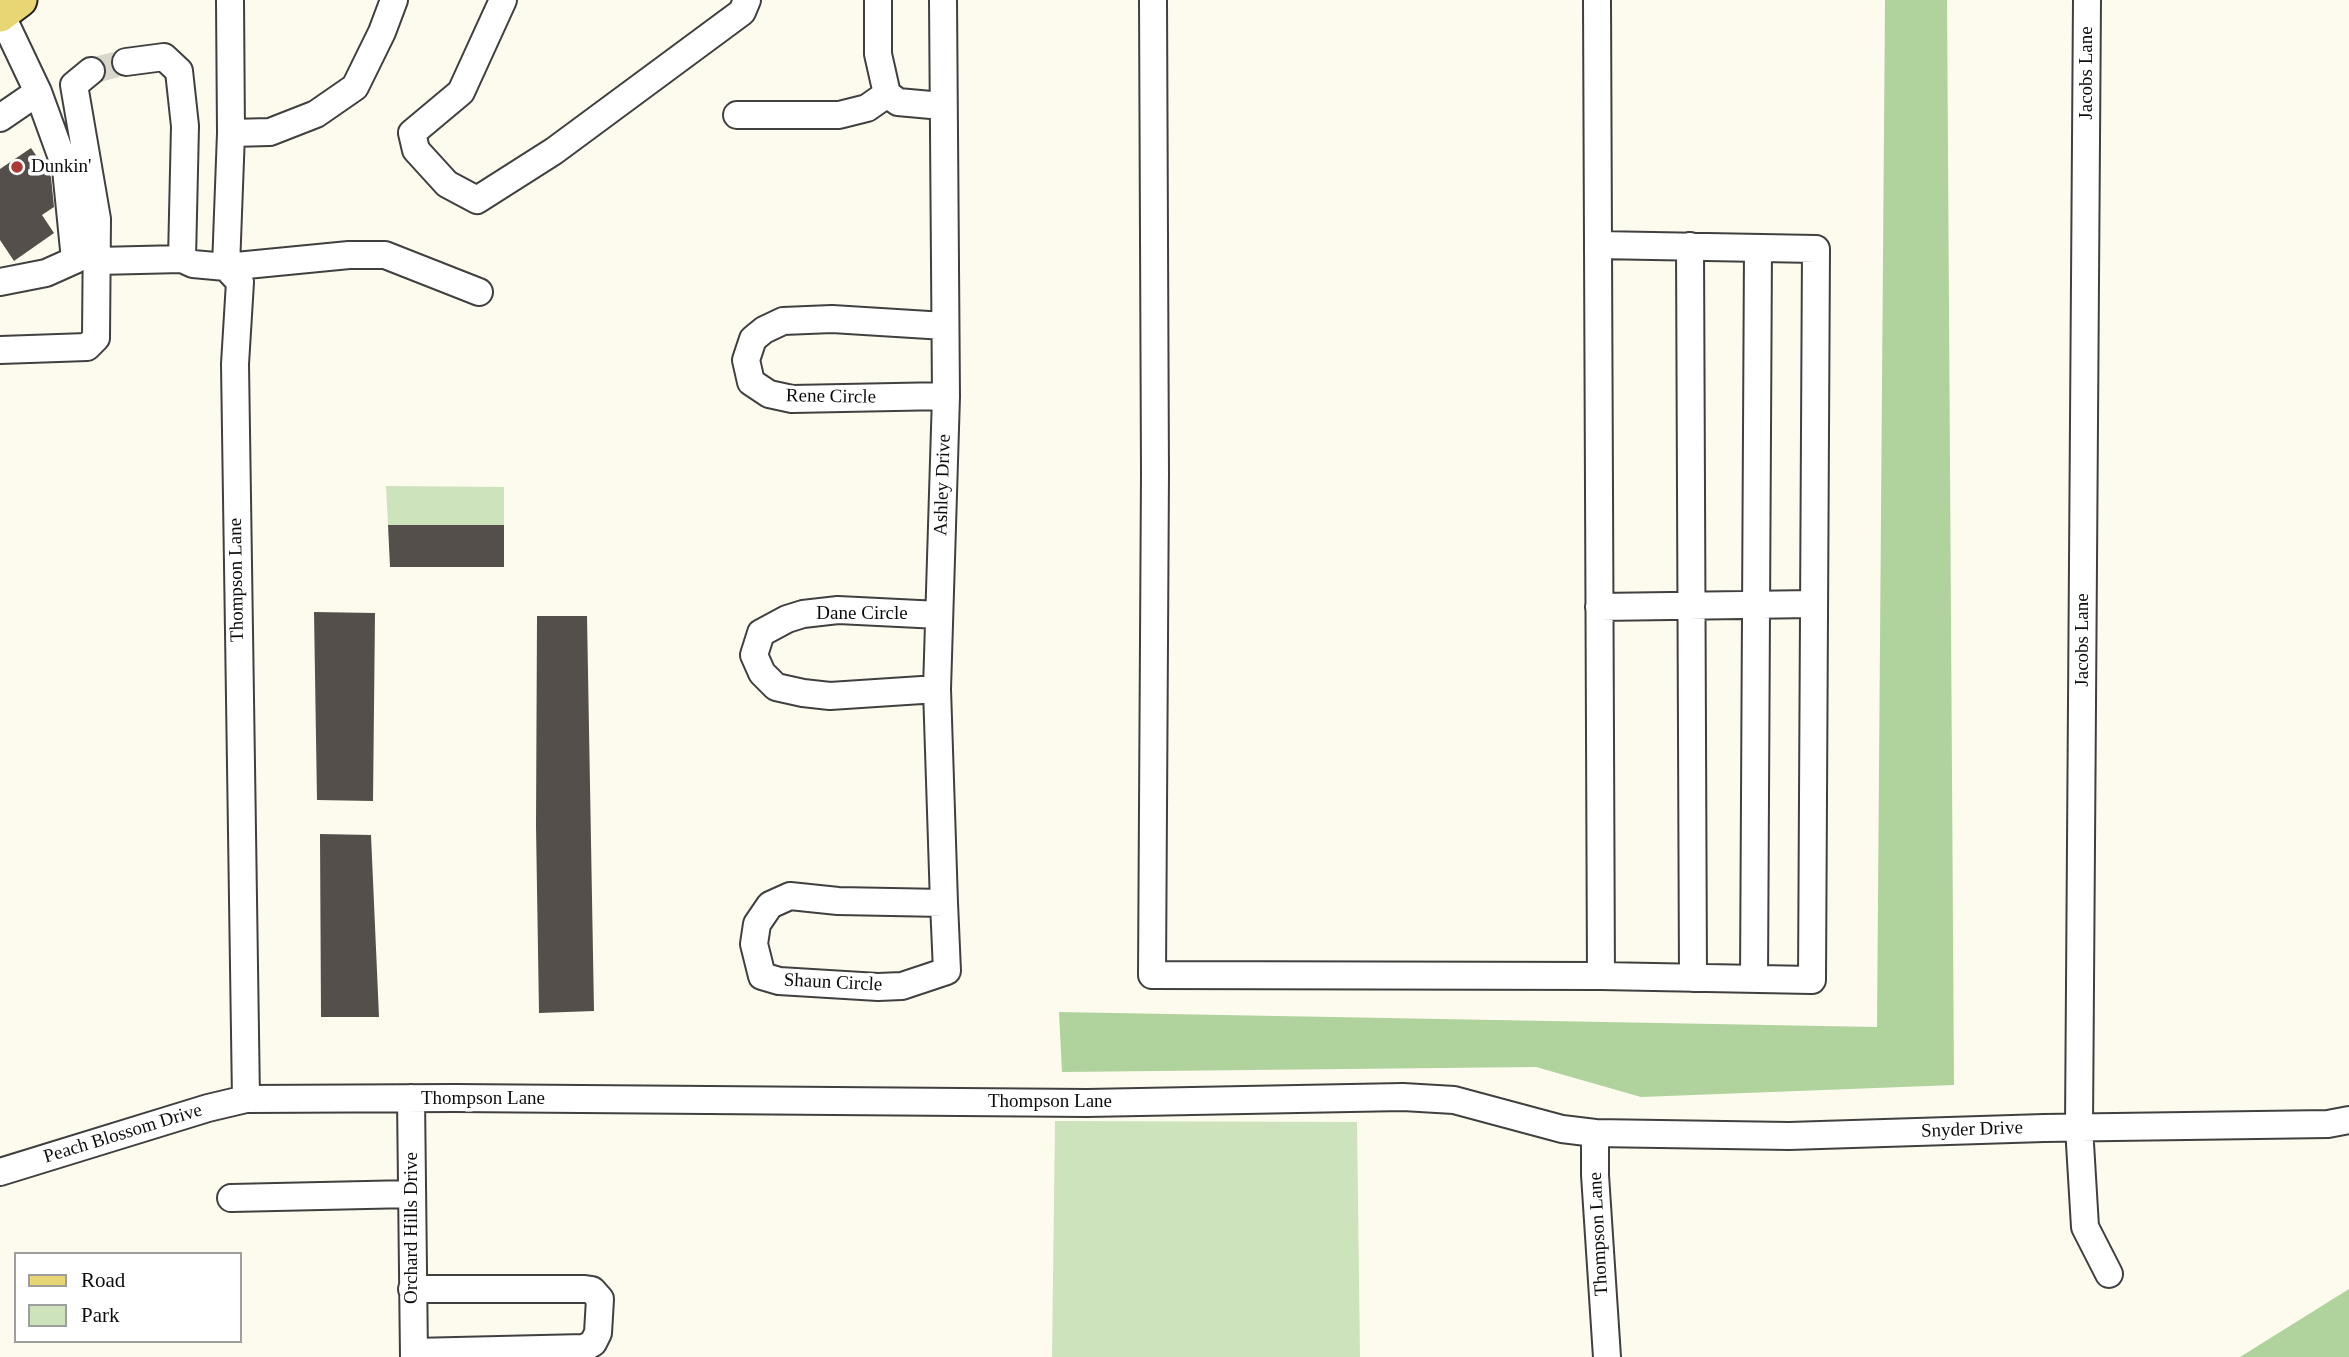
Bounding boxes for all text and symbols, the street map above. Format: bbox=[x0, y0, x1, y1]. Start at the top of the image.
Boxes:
street label: Jacobs Lane bbox=[2076, 26, 2098, 120]
place label: Dunkin' bbox=[31, 156, 91, 178]
marker: Dunkin' bbox=[9, 159, 25, 175]
street label: Rene Circle bbox=[786, 385, 876, 409]
street label: Ashley Drive bbox=[930, 434, 956, 536]
street label: Thompson Lane bbox=[225, 518, 249, 642]
street label: Jacobs Lane bbox=[2072, 593, 2094, 687]
street label: Dane Circle bbox=[816, 603, 908, 625]
street label: Shaun Circle bbox=[783, 969, 883, 997]
street label: Thompson Lane bbox=[421, 1088, 545, 1110]
street label: Thompson Lane bbox=[988, 1091, 1112, 1113]
street label: Peach Blossom Drive bbox=[41, 1099, 205, 1169]
street label: Snyder Drive bbox=[1921, 1117, 2023, 1143]
street label: Orchard Hills Drive bbox=[401, 1152, 423, 1304]
street label: Thompson Lane bbox=[1584, 1171, 1614, 1297]
legend bbox=[14, 1252, 242, 1343]
text: Road bbox=[81, 1268, 125, 1292]
text: Park bbox=[81, 1303, 120, 1327]

